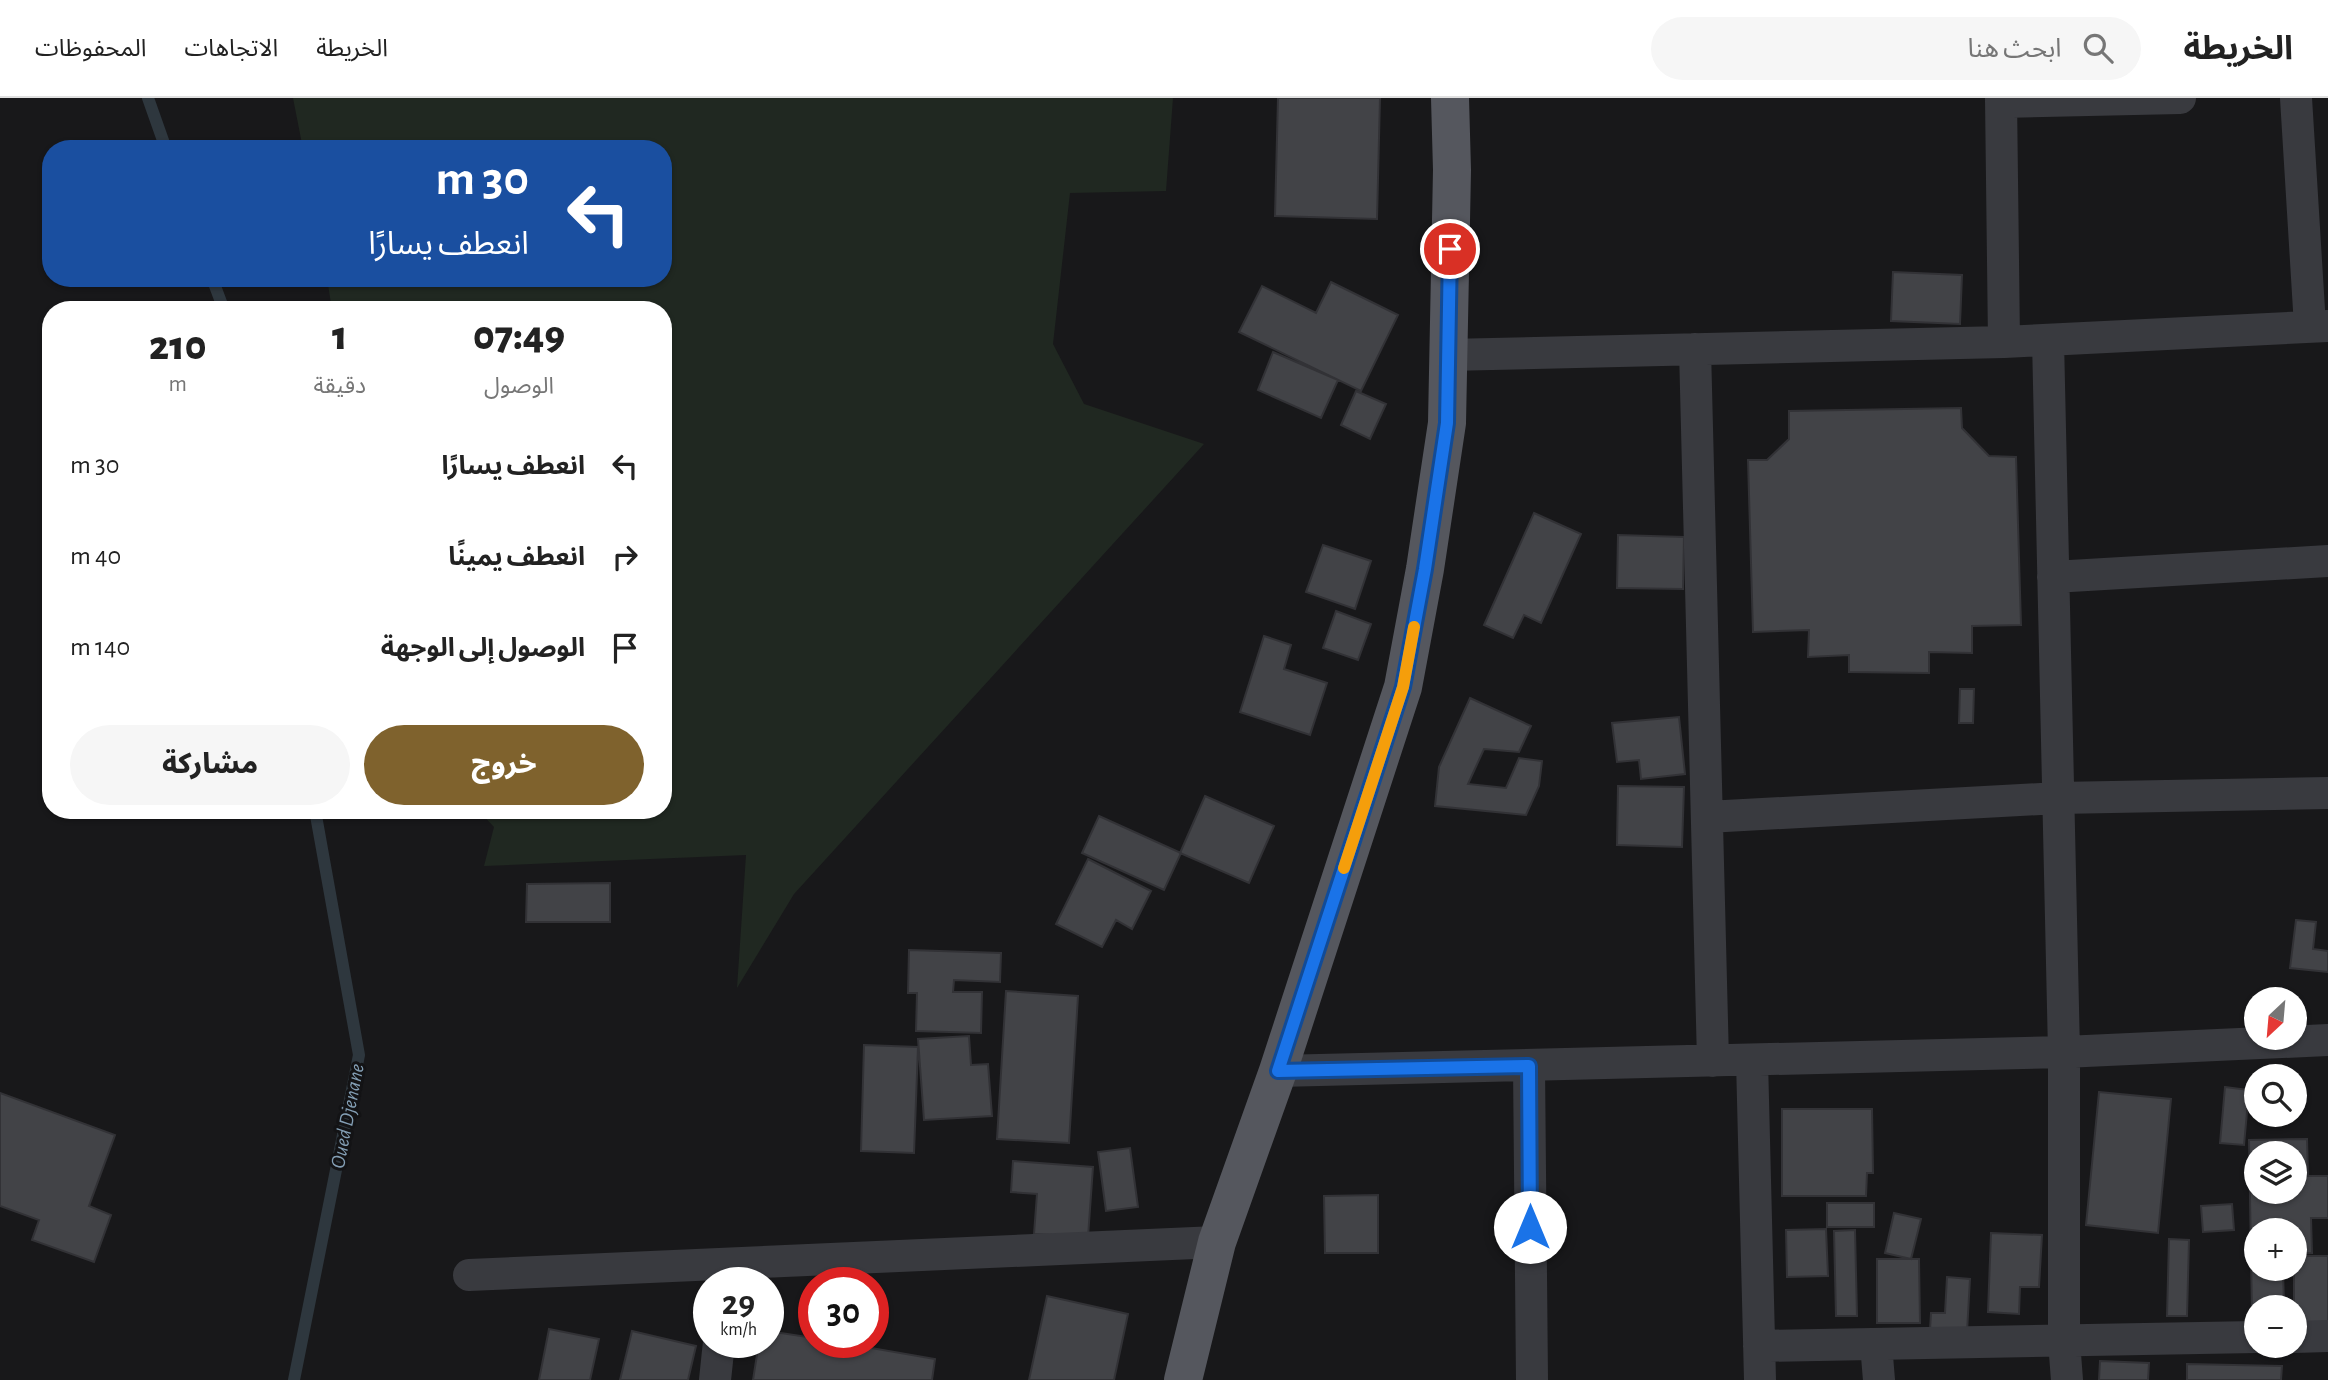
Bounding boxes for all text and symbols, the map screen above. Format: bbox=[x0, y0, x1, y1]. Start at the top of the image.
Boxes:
search box bbox=[1651, 17, 2141, 80]
icon: search bbox=[2079, 29, 2117, 67]
text: الخريطة bbox=[2183, 33, 2293, 66]
text: ابحث هنا bbox=[1968, 36, 2061, 62]
text: المحفوظات bbox=[35, 37, 146, 61]
text: الاتجاهات bbox=[184, 37, 278, 61]
text: الخريطة bbox=[316, 37, 388, 61]
text: 30 m bbox=[435, 155, 529, 204]
icon: left bbox=[553, 168, 644, 259]
pin bbox=[1420, 219, 1480, 279]
text: انعطف يسارًا bbox=[368, 228, 529, 260]
icon: arrive bbox=[1431, 230, 1469, 268]
text: 1 bbox=[332, 315, 347, 357]
text: 07:49 bbox=[473, 315, 565, 357]
text: 210 bbox=[149, 325, 206, 367]
text: m bbox=[169, 373, 187, 396]
text: دقيقة bbox=[314, 375, 366, 398]
text: الوصول bbox=[484, 375, 554, 398]
icon: left bbox=[606, 447, 644, 485]
text: 30 m bbox=[70, 452, 120, 478]
text: انعطف يسارًا bbox=[441, 453, 585, 479]
icon: right bbox=[606, 538, 644, 576]
text: 40 m bbox=[70, 543, 121, 569]
text: انعطف يمينًا bbox=[448, 544, 585, 570]
icon: arrive bbox=[606, 629, 644, 667]
text: 140 m bbox=[70, 634, 130, 660]
text: الوصول إلى الوجهة bbox=[381, 635, 585, 661]
button: مشاركة bbox=[70, 725, 350, 805]
button: خروج bbox=[364, 725, 644, 805]
north arrow bbox=[2244, 987, 2306, 1050]
map controls bbox=[2244, 987, 2307, 1358]
water label: Oued Djenane bbox=[327, 1062, 368, 1170]
button: search bbox=[2244, 1064, 2307, 1127]
button: layers bbox=[2244, 1141, 2307, 1204]
position arrow bbox=[1493, 1190, 1567, 1264]
button: + bbox=[2244, 1218, 2307, 1281]
speed limit sign: 30 bbox=[798, 1267, 889, 1358]
text: 29 bbox=[722, 1286, 755, 1321]
button: − bbox=[2244, 1295, 2307, 1358]
text: km/h bbox=[720, 1321, 757, 1339]

